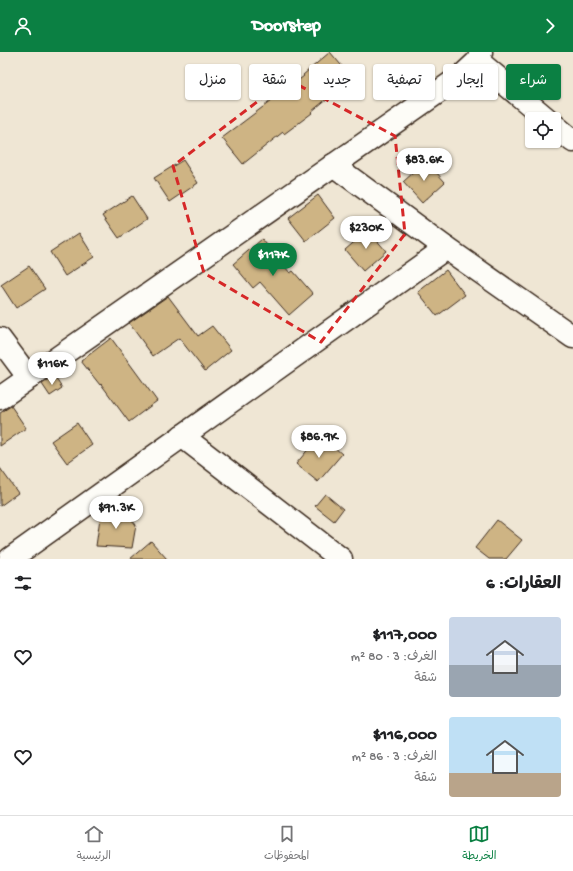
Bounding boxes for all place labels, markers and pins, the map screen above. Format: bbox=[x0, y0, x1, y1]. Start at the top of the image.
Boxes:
pin: $83.6K bbox=[391, 148, 457, 182]
pin: $230K bbox=[338, 216, 394, 250]
pin: $117K bbox=[245, 243, 301, 277]
pin: $116K bbox=[24, 352, 80, 386]
pin: $86.9K bbox=[286, 425, 352, 459]
pin: $91.3K bbox=[83, 496, 149, 530]

